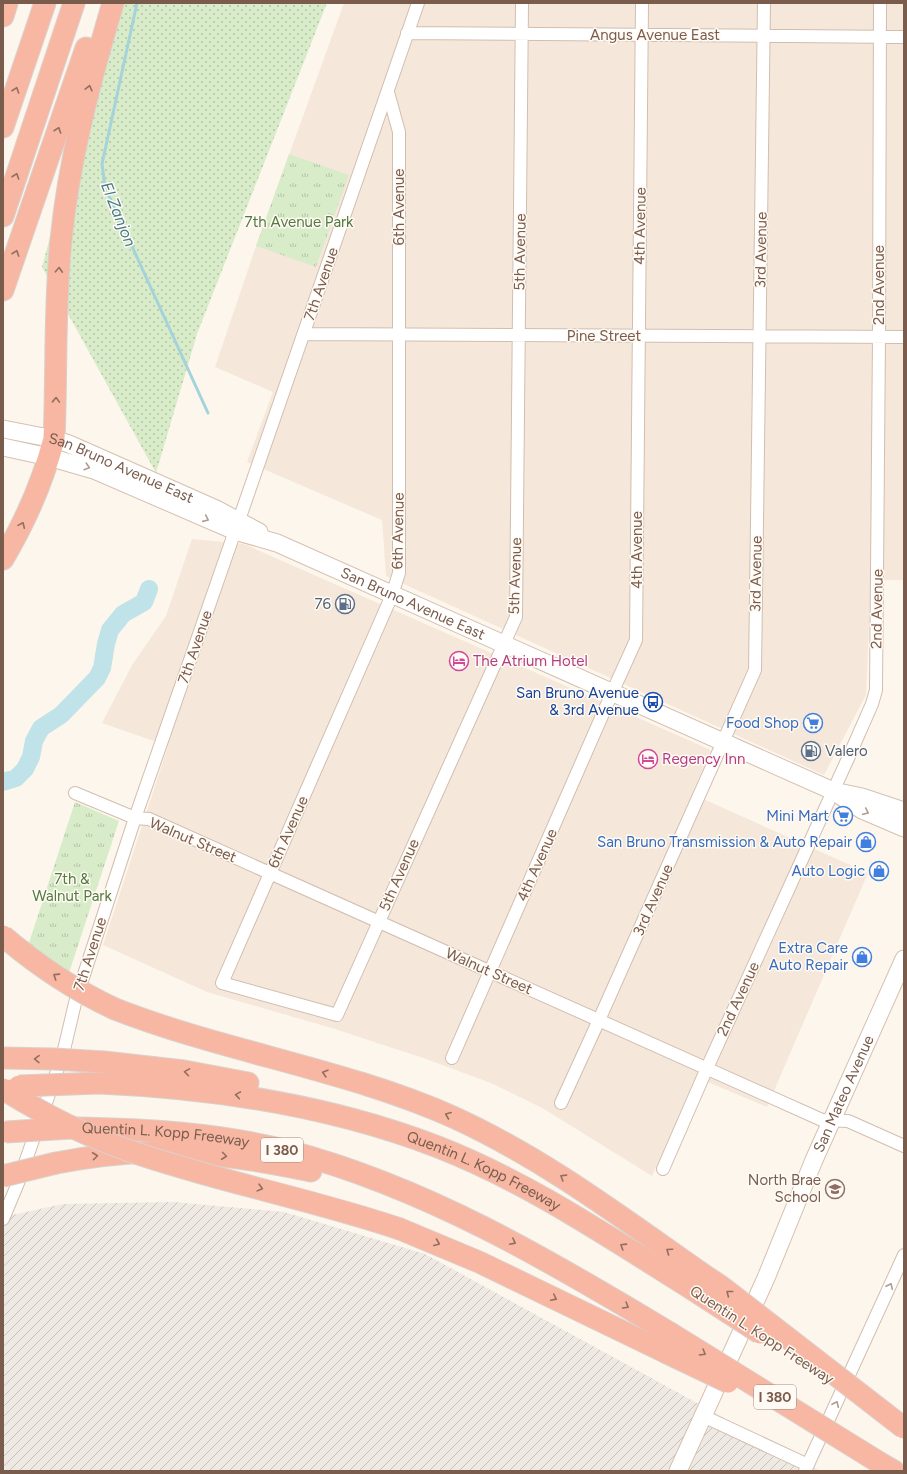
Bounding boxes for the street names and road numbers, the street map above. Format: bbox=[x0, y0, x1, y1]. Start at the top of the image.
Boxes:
street label: Angus Avenue East bbox=[590, 26, 720, 44]
street label: 6th Avenue bbox=[390, 169, 408, 245]
street label: 4th Avenue bbox=[630, 187, 650, 265]
street label: 3rd Avenue bbox=[751, 212, 771, 288]
street label: 5th Avenue bbox=[510, 213, 530, 291]
street label: 7th Avenue bbox=[300, 245, 342, 323]
street label: 2nd Avenue bbox=[870, 245, 888, 325]
street label: Pine Street bbox=[567, 327, 642, 345]
street label: San Bruno Avenue East bbox=[47, 429, 197, 507]
street label: 6th Avenue bbox=[388, 492, 408, 570]
street label: 4th Avenue bbox=[628, 511, 646, 589]
street label: 3rd Avenue bbox=[746, 536, 766, 612]
street label: 5th Avenue bbox=[505, 537, 525, 615]
street label: San Bruno Avenue East bbox=[338, 564, 488, 644]
street label: 2nd Avenue bbox=[867, 569, 887, 649]
street label: 7th Avenue bbox=[174, 608, 216, 686]
street label: 6th Avenue bbox=[264, 793, 312, 871]
street label: Walnut Street bbox=[147, 814, 240, 867]
street label: 4th Avenue bbox=[513, 826, 561, 904]
street label: 5th Avenue bbox=[375, 836, 423, 914]
street label: 3rd Avenue bbox=[629, 861, 677, 939]
street label: 7th Avenue bbox=[70, 915, 110, 993]
street label: Walnut Street bbox=[443, 944, 535, 998]
street label: 2nd Avenue bbox=[713, 959, 763, 1039]
street label: San Mateo Avenue bbox=[810, 1032, 878, 1155]
street label: Quentin L. Kopp Freeway bbox=[82, 1119, 251, 1151]
street label: Quentin L. Kopp Freeway bbox=[404, 1127, 564, 1215]
road number: I 380 bbox=[261, 1138, 303, 1162]
street label: Quentin L. Kopp Freeway bbox=[687, 1282, 837, 1388]
road number: I 380 bbox=[754, 1385, 796, 1409]

